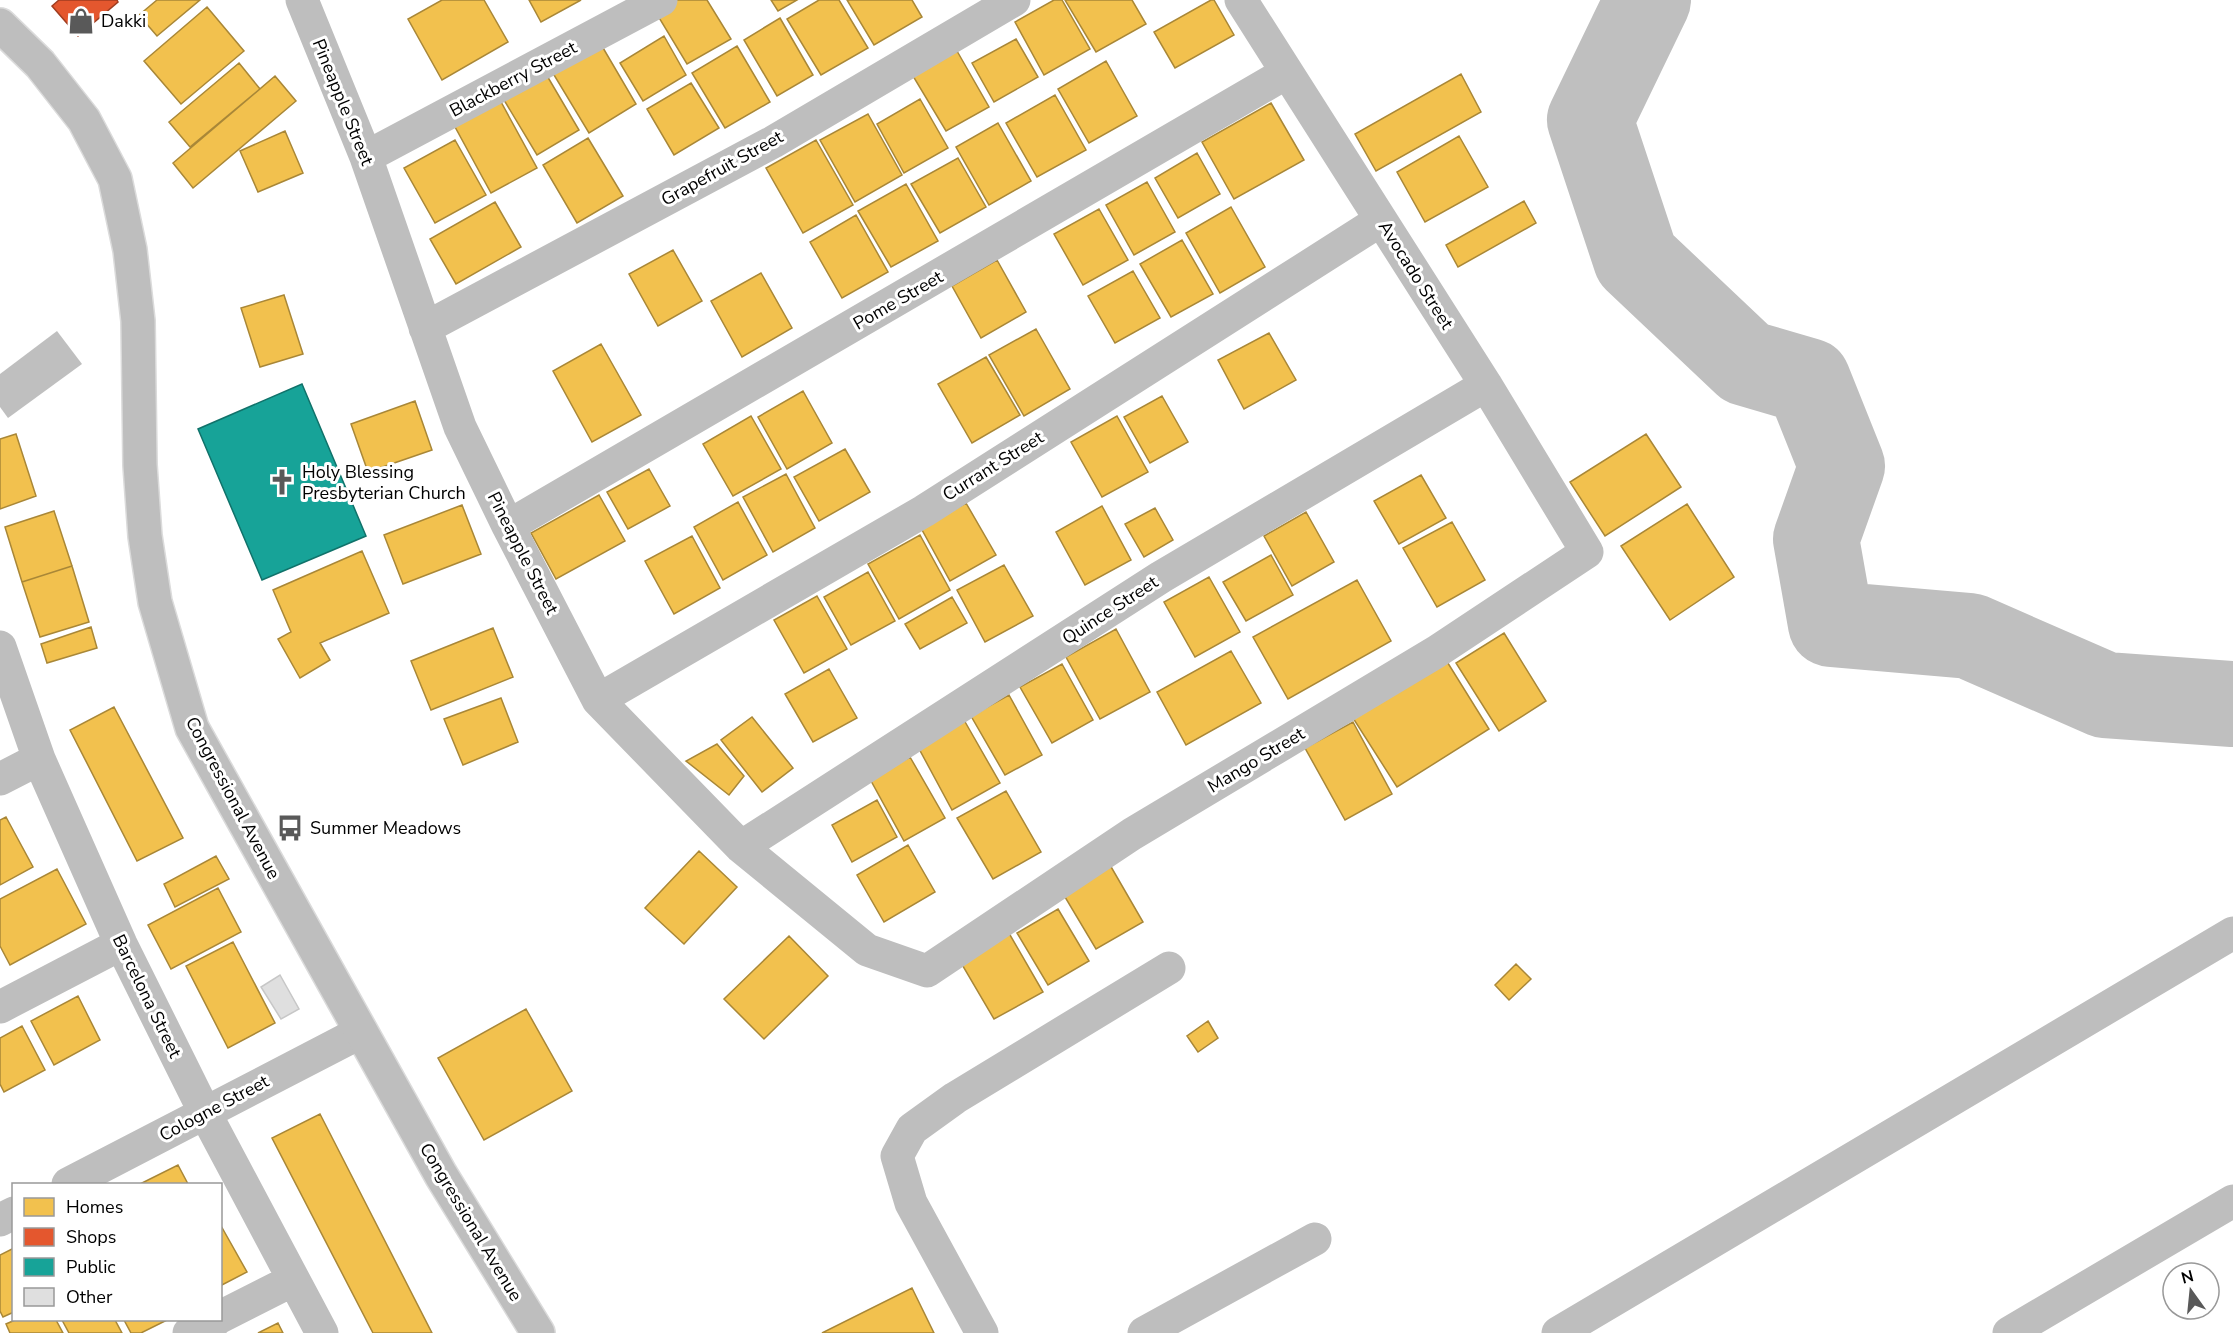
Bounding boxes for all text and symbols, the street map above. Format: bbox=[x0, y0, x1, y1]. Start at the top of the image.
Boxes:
shop icon: Dakki bbox=[66, 6, 96, 36]
place label: Dakki bbox=[101, 9, 146, 33]
street label: Pineapple Street bbox=[307, 35, 380, 169]
street label: Blackberry Street bbox=[445, 35, 581, 123]
street label: Grapefruit Street bbox=[657, 124, 788, 211]
street label: Avocado Street bbox=[1373, 216, 1459, 334]
street label: Pome Street bbox=[849, 264, 948, 335]
street label: Currant Street bbox=[938, 425, 1049, 507]
place label: Holy Blessing Presbyterian Church bbox=[302, 460, 466, 505]
church icon: Holy Blessing Presbyterian Church bbox=[267, 467, 297, 497]
street label: Pineapple Street bbox=[482, 488, 565, 619]
street label: Quince Street bbox=[1057, 570, 1163, 650]
street label: Congressional Avenue bbox=[180, 713, 286, 883]
street label: Mango Street bbox=[1203, 721, 1310, 798]
bus stop icon: Summer Meadows bbox=[275, 813, 305, 843]
place label: Summer Meadows bbox=[310, 816, 461, 840]
street label: Barcelona Street bbox=[107, 930, 188, 1062]
street label: Cologne Street bbox=[155, 1069, 274, 1147]
street label: Congressional Avenue bbox=[414, 1138, 528, 1306]
legend bbox=[12, 1183, 222, 1321]
text: Homes bbox=[66, 1195, 123, 1219]
text: Shops bbox=[66, 1225, 116, 1249]
text: Public bbox=[66, 1255, 116, 1279]
north arrow bbox=[2161, 1261, 2221, 1321]
text: N bbox=[2179, 1265, 2196, 1290]
text: Other bbox=[66, 1285, 113, 1309]

